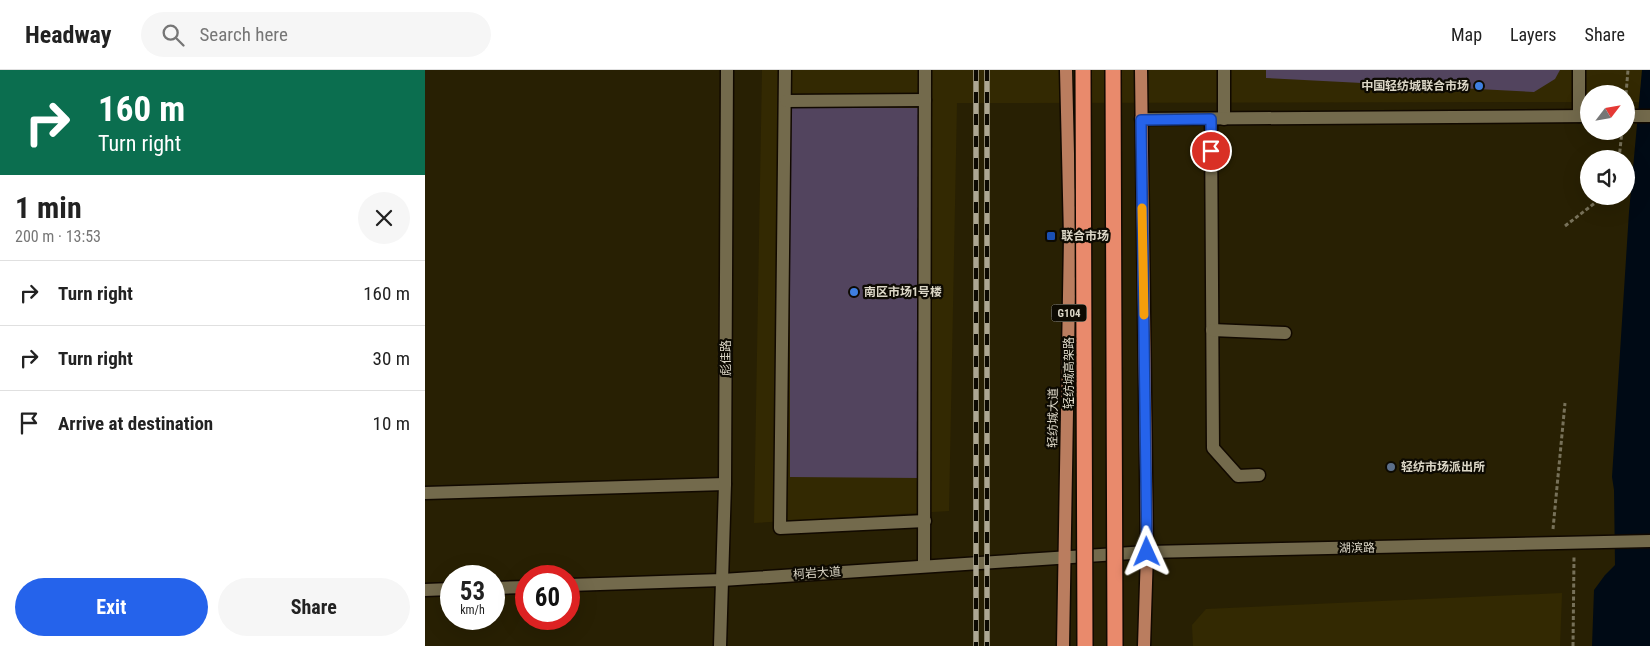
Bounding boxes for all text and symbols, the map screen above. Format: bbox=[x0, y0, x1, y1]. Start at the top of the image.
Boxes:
search box bbox=[141, 12, 491, 57]
text: Headway bbox=[25, 21, 111, 49]
icon: search bbox=[159, 21, 187, 49]
text: Search here bbox=[199, 23, 288, 46]
text: Map bbox=[1451, 24, 1482, 45]
text: Layers bbox=[1510, 24, 1557, 45]
text: Share bbox=[1585, 24, 1625, 45]
place label: 中国轻纺城联合市场 bbox=[1361, 79, 1469, 93]
marker: 中国轻纺城联合市场 bbox=[1473, 80, 1485, 92]
north arrow bbox=[1580, 85, 1635, 140]
map controls bbox=[1580, 85, 1635, 205]
text: 160 m bbox=[98, 89, 185, 130]
icon: right bbox=[15, 90, 80, 155]
pin bbox=[1190, 130, 1232, 172]
text: Turn right bbox=[98, 131, 181, 156]
icon: arrive bbox=[1197, 137, 1225, 165]
button: sound bbox=[1580, 150, 1635, 205]
text: 1 min bbox=[15, 190, 82, 225]
button: close bbox=[358, 192, 410, 244]
text: 200 m · 13:53 bbox=[15, 227, 101, 246]
place label: 联合市场 bbox=[1061, 229, 1109, 243]
marker: 联合市场 bbox=[1045, 230, 1057, 242]
icon: right bbox=[15, 279, 43, 307]
text: Turn right bbox=[58, 282, 133, 305]
text: 160 m bbox=[363, 282, 410, 305]
place label: 南区市场1号楼 bbox=[864, 285, 942, 299]
marker: 南区市场1号楼 bbox=[848, 286, 860, 298]
road number: G104 bbox=[1051, 304, 1087, 322]
street label: 轻纺城高架路 bbox=[1062, 337, 1076, 409]
street label: 彪佳路 bbox=[719, 340, 733, 376]
icon: right bbox=[15, 344, 43, 372]
text: Turn right bbox=[58, 347, 133, 370]
text: 30 m bbox=[373, 347, 410, 370]
street label: 轻纺城大道 bbox=[1045, 388, 1061, 448]
icon: arrive bbox=[15, 409, 43, 437]
text: Arrive at destination bbox=[58, 412, 213, 435]
text: 10 m bbox=[373, 412, 410, 435]
place label: 轻纺市场派出所 bbox=[1401, 460, 1485, 474]
marker: 轻纺市场派出所 bbox=[1385, 461, 1397, 473]
position arrow bbox=[1120, 525, 1172, 577]
street label: 湖滨路 bbox=[1339, 541, 1375, 555]
street label: 柯岩大道 bbox=[793, 564, 841, 582]
speed limit sign: 60 bbox=[515, 565, 580, 630]
text: 53 bbox=[460, 577, 485, 606]
button: Exit bbox=[15, 578, 208, 636]
button: Share bbox=[218, 578, 410, 636]
text: km/h bbox=[460, 603, 485, 617]

